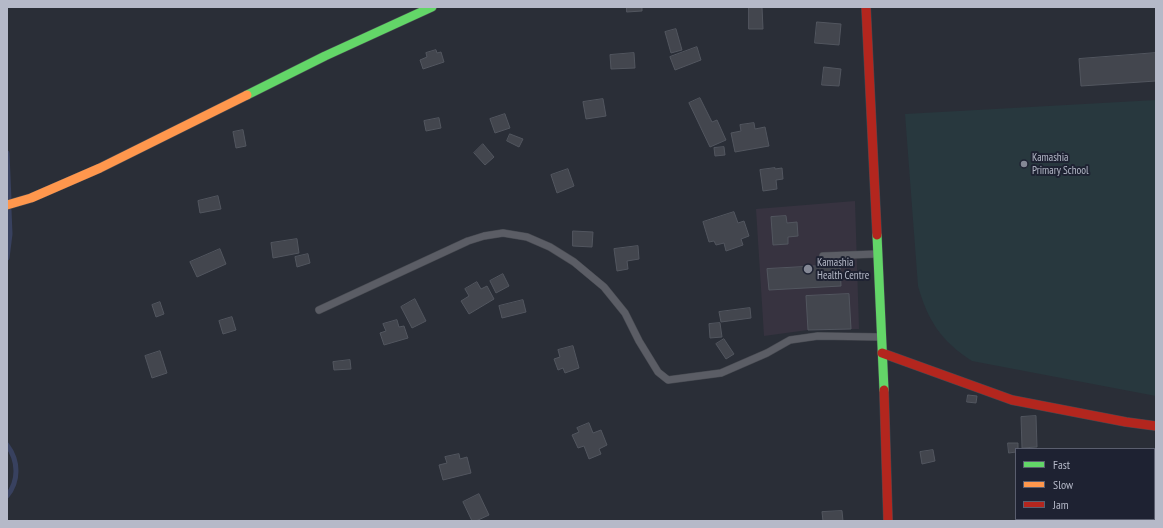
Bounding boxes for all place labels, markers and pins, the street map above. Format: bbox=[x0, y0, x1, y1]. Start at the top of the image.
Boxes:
place label: Kamashia Primary School bbox=[1032, 151, 1089, 177]
marker: Kamashia Primary School bbox=[1019, 159, 1029, 169]
place label: Kamashia Health Centre bbox=[817, 256, 869, 282]
marker: Kamashia Health Centre bbox=[802, 263, 814, 275]

